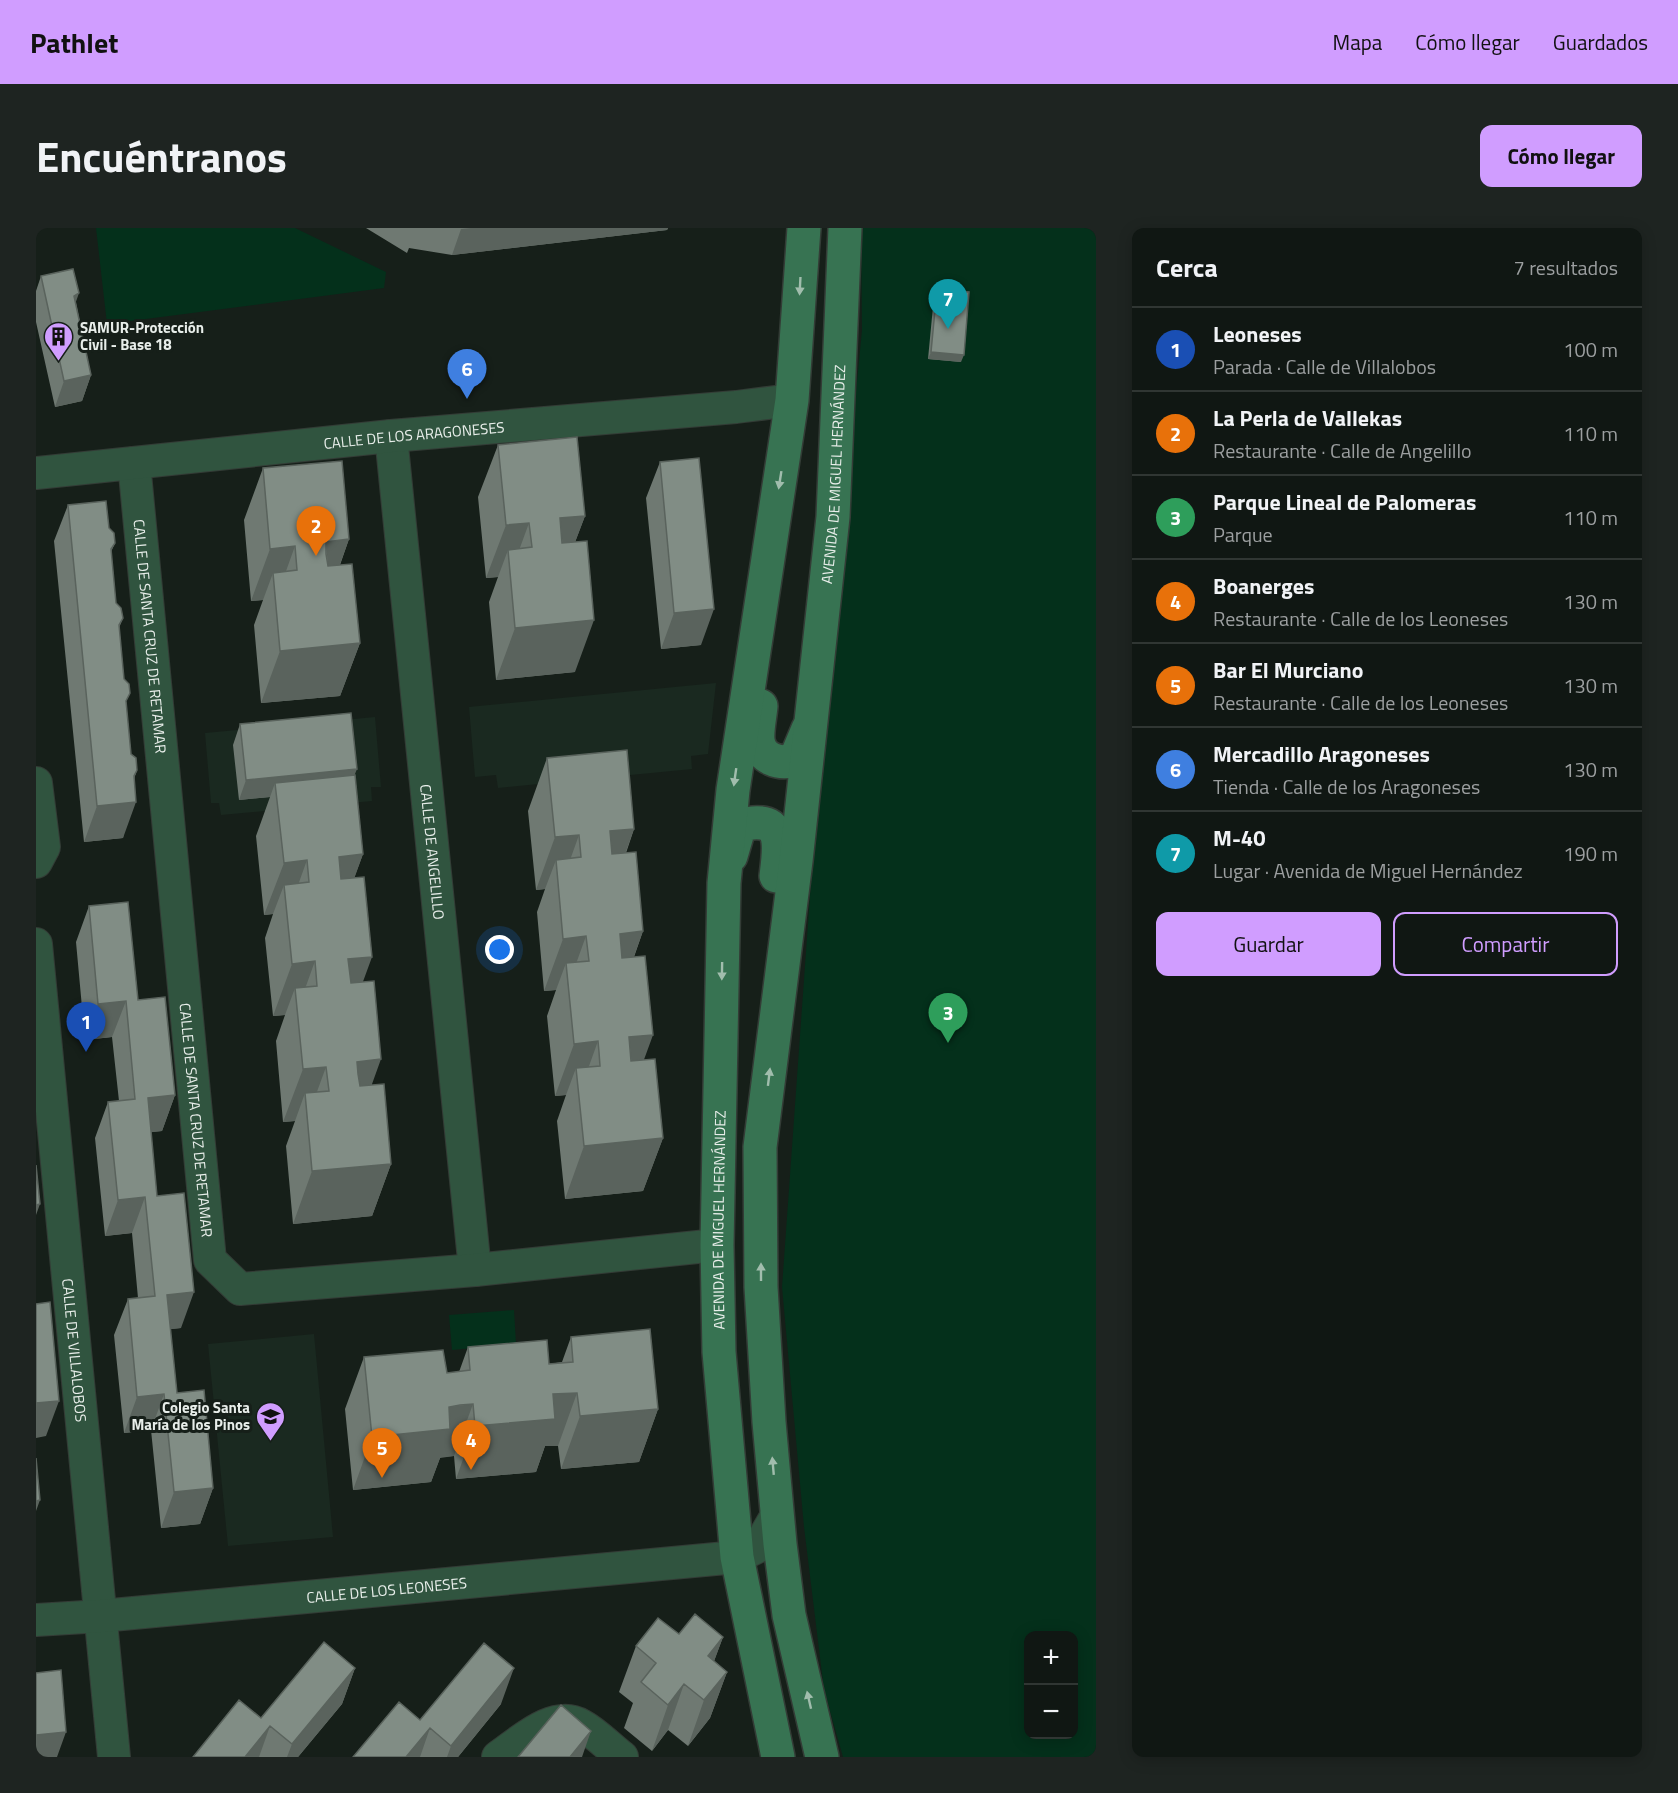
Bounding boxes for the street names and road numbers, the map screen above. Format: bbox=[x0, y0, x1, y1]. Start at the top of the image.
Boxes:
street label: AVENIDA DE MIGUEL HERNÁNDEZ bbox=[814, 364, 851, 585]
street label: CALLE DE LOS ARAGONESES bbox=[322, 415, 505, 454]
street label: CALLE DE SANTA CRUZ DE RETAMAR bbox=[128, 518, 173, 754]
street label: CALLE DE ANGELILLO bbox=[415, 783, 451, 921]
street label: CALLE DE SANTA CRUZ DE RETAMAR bbox=[174, 1002, 219, 1238]
street label: AVENIDA DE MIGUEL HERNÁNDEZ bbox=[705, 1110, 731, 1330]
street label: CALLE DE VILLALOBOS bbox=[57, 1277, 93, 1423]
street label: CALLE DE LOS LEONESES bbox=[305, 1571, 468, 1608]

